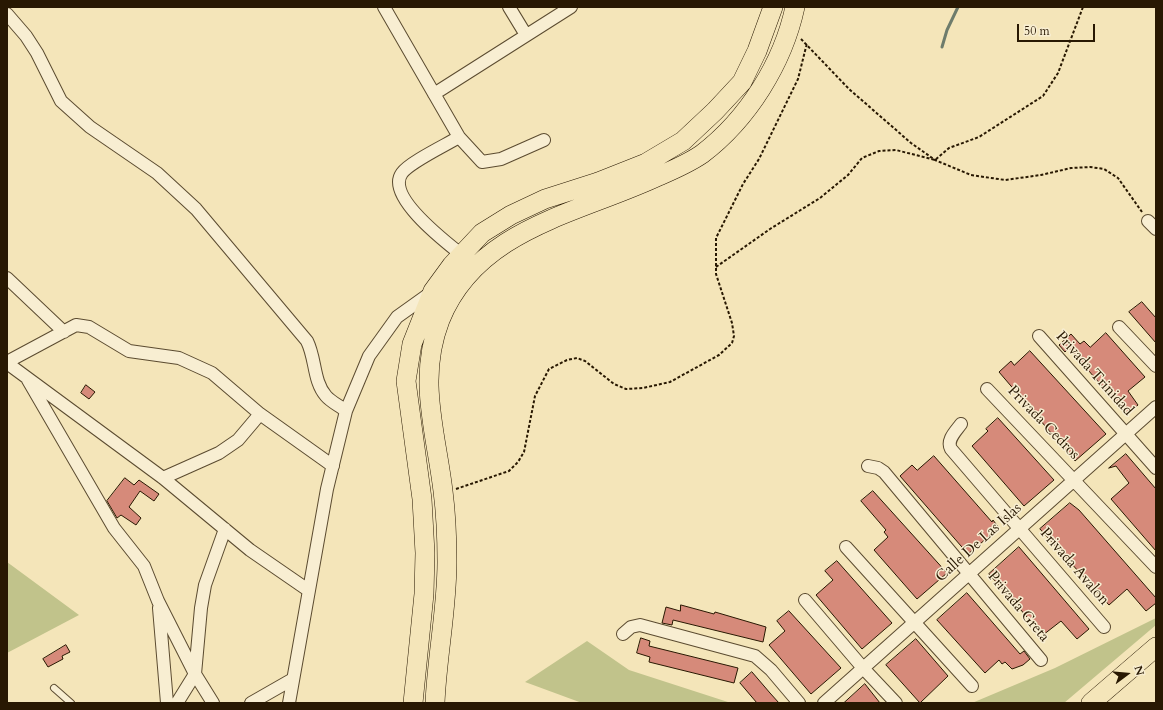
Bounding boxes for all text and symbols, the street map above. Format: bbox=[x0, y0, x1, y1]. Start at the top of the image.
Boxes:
scale bar bbox=[1019, 16, 1097, 42]
text: 50 m bbox=[1024, 23, 1050, 39]
street label: Privada Trinidad bbox=[1052, 328, 1136, 420]
street label: Privada Cedros bbox=[1003, 382, 1083, 464]
street label: Calle De Las Islas bbox=[932, 500, 1026, 586]
street label: Privada Avalon bbox=[1036, 525, 1112, 609]
street label: Privada Greta bbox=[983, 568, 1053, 646]
north arrow bbox=[1107, 654, 1147, 694]
text: N bbox=[1130, 664, 1148, 677]

